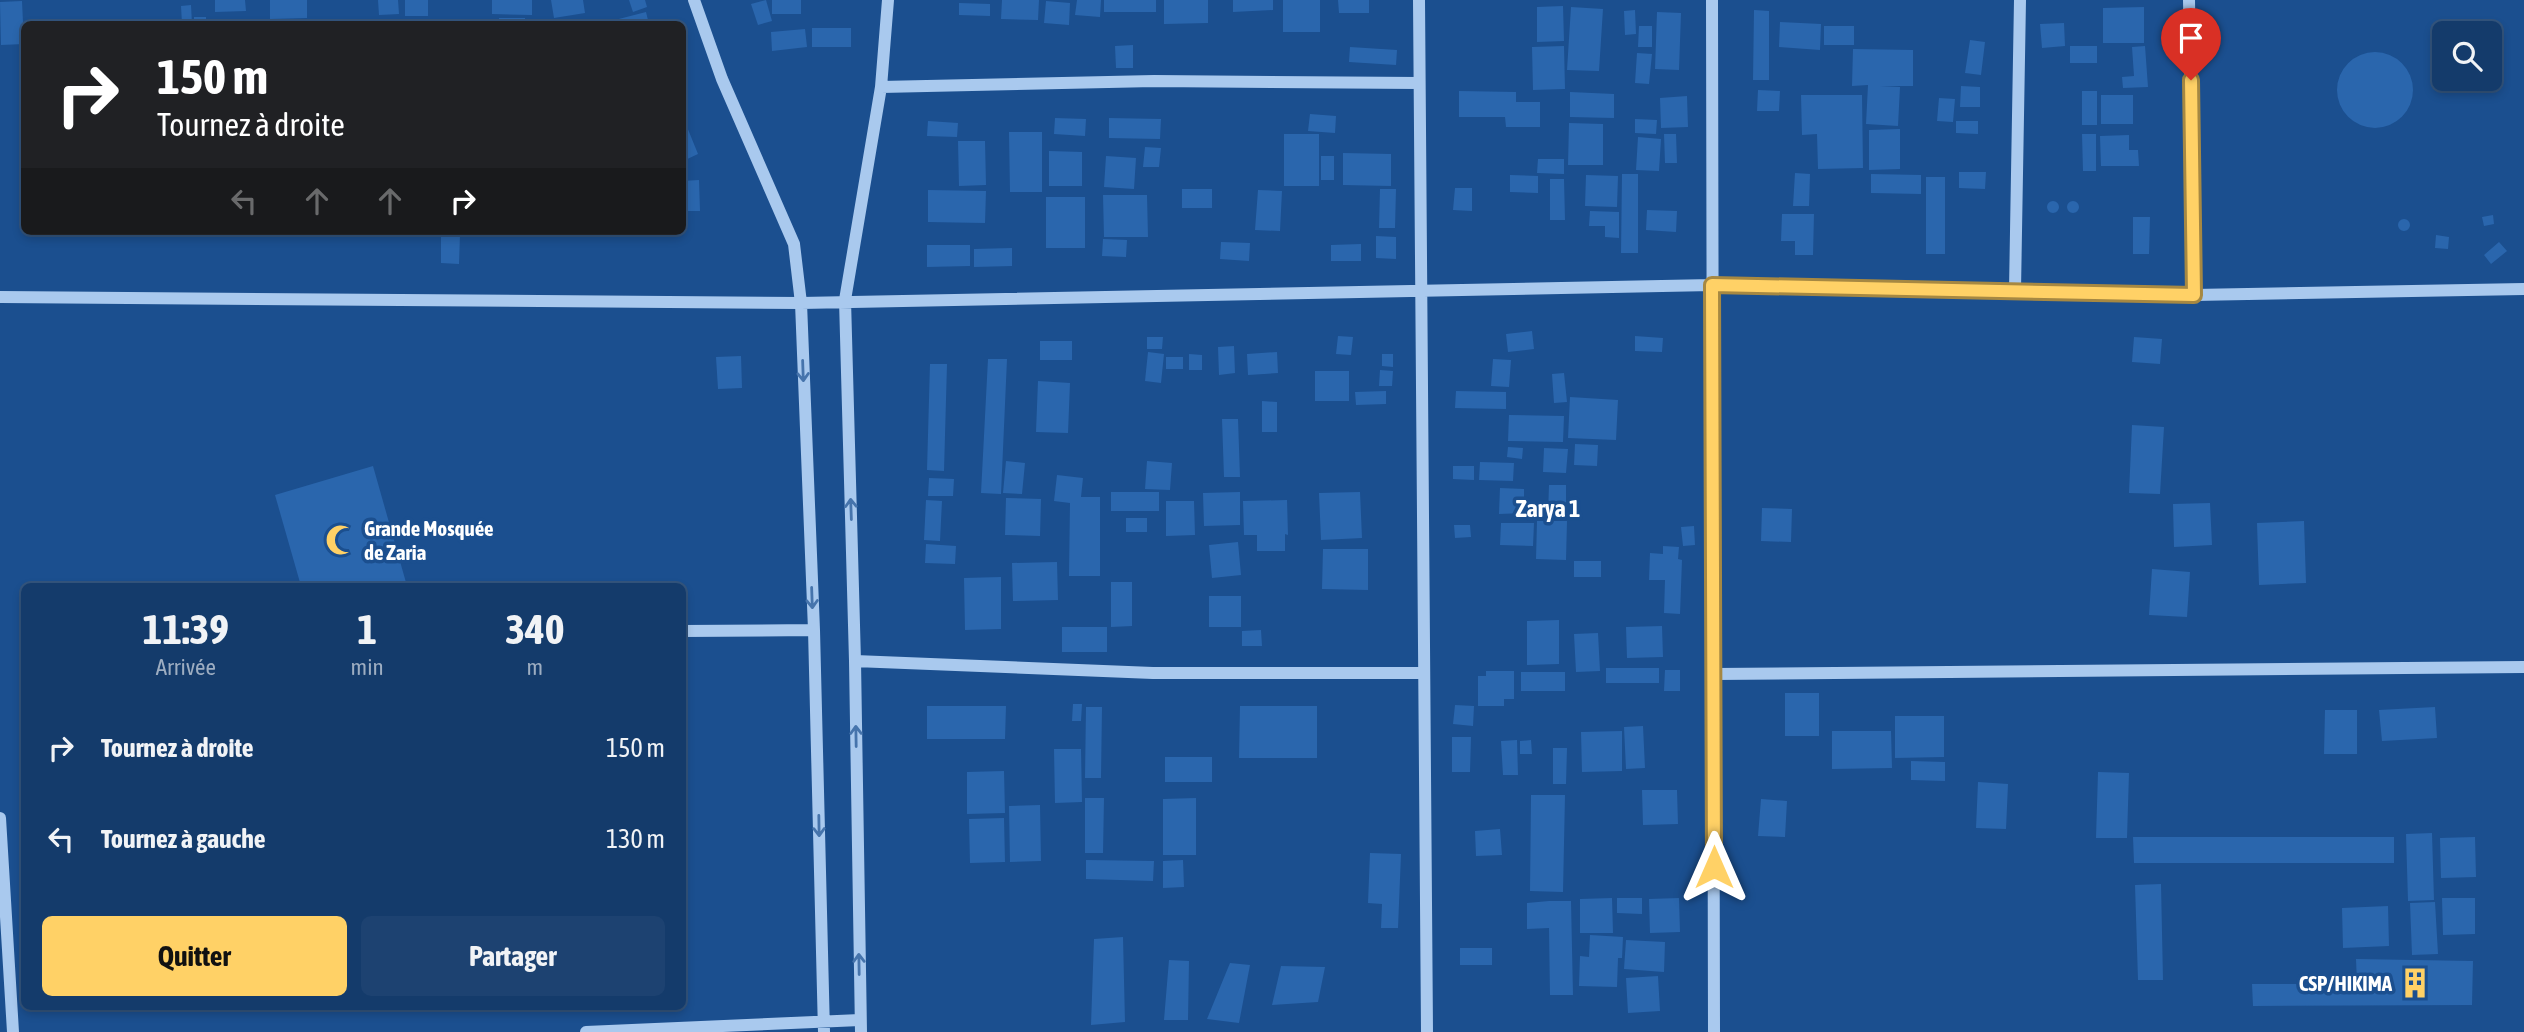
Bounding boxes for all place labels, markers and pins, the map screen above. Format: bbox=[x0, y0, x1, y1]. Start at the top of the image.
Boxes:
pin bbox=[2161, 8, 2221, 80]
place label: Grande Mosquée de Zaria bbox=[364, 516, 494, 564]
mosque icon: Grande Mosquée de Zaria bbox=[324, 523, 358, 557]
building icon: CSP/HIKIMA bbox=[2398, 966, 2432, 1000]
place label: CSP/HIKIMA bbox=[2299, 971, 2393, 995]

